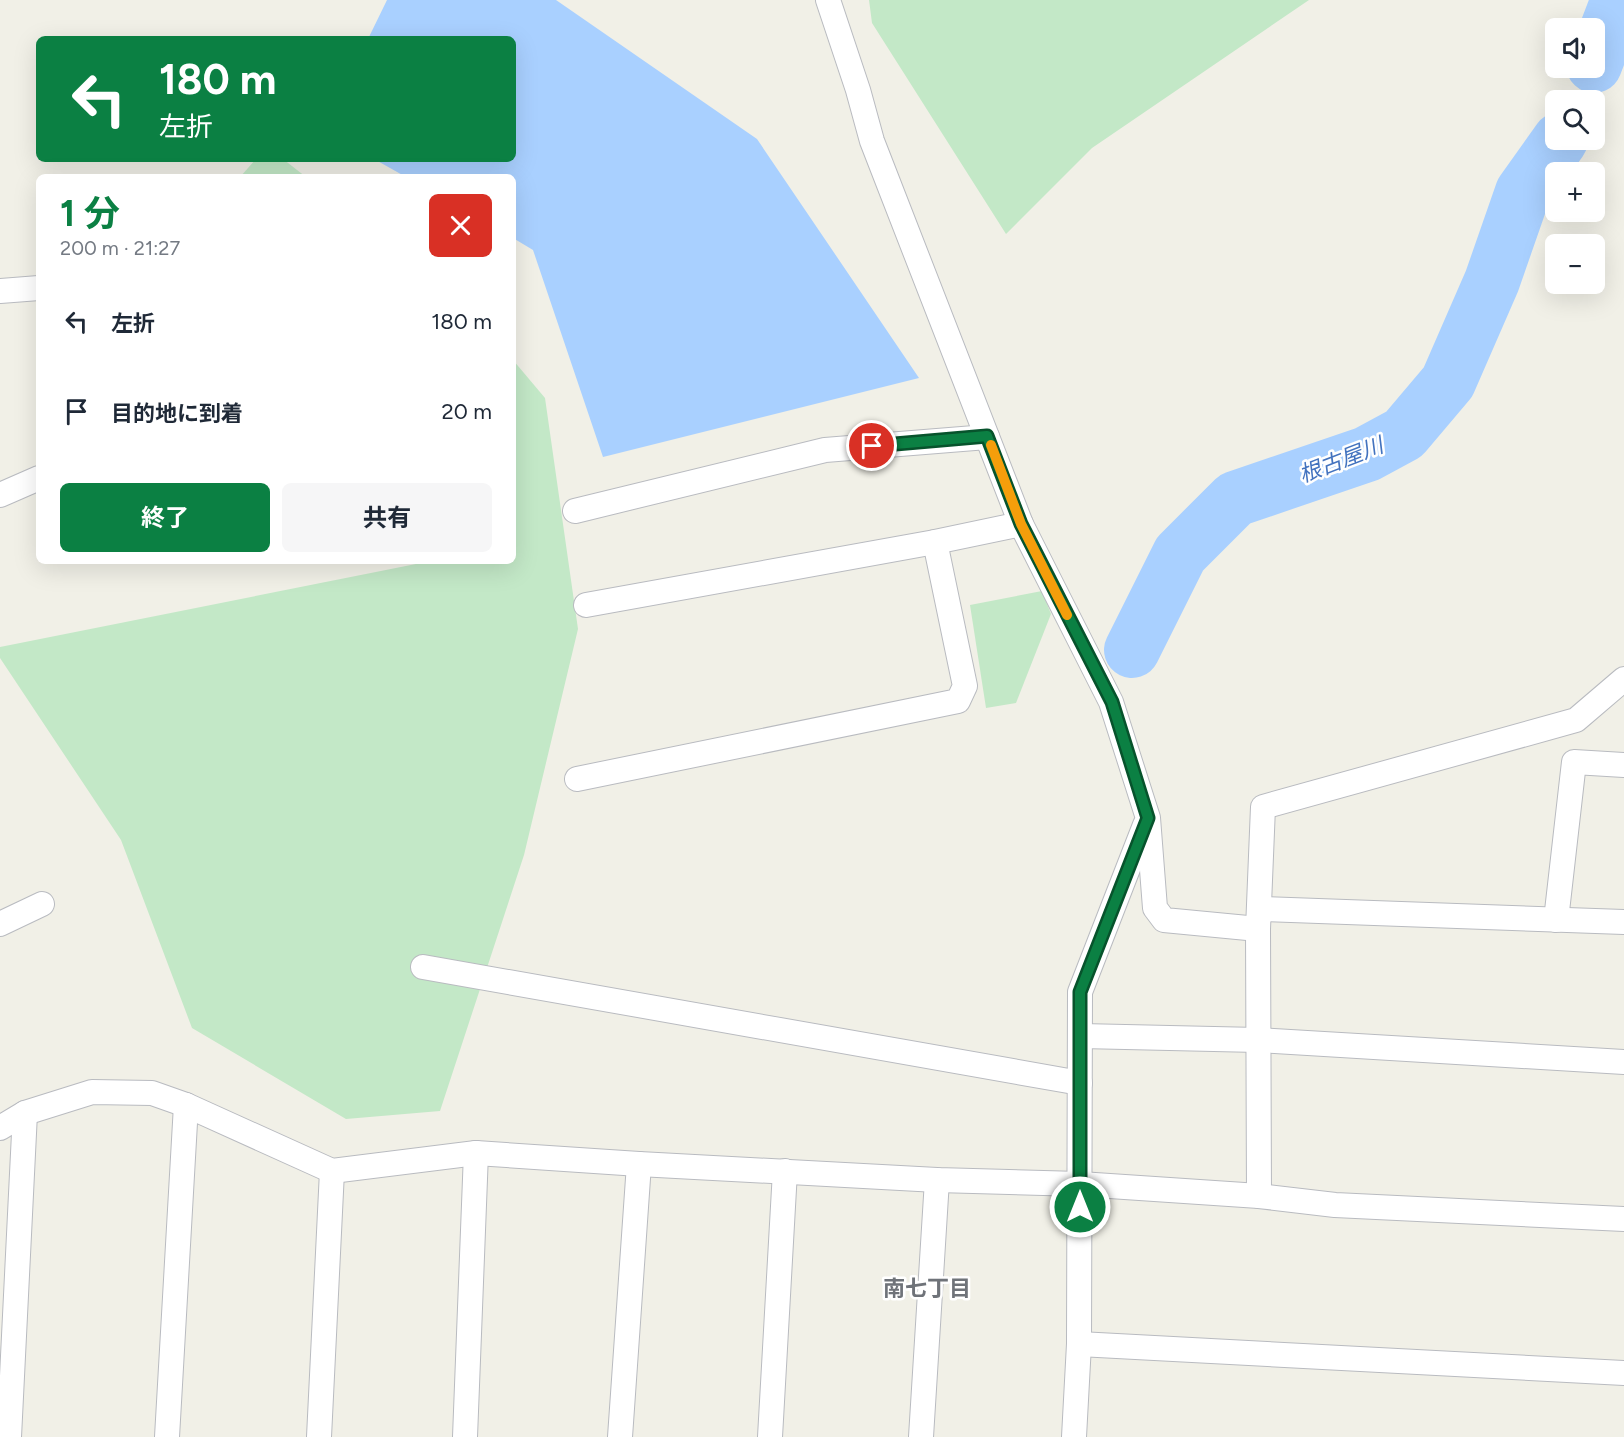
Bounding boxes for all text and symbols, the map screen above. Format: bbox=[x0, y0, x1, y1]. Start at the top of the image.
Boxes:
map controls bbox=[1545, 18, 1605, 294]
button: sound bbox=[1545, 18, 1605, 78]
text: 180 m bbox=[159, 54, 276, 105]
icon: left bbox=[60, 60, 138, 138]
button: search bbox=[1545, 90, 1605, 150]
text: 左折 bbox=[159, 110, 213, 143]
button: + bbox=[1545, 162, 1605, 222]
text: 1 分 bbox=[60, 192, 120, 235]
button: close bbox=[429, 194, 492, 257]
button: − bbox=[1545, 234, 1605, 294]
text: 200 m · 21:27 bbox=[60, 236, 180, 260]
icon: left bbox=[60, 305, 93, 338]
text: 180 m bbox=[431, 308, 492, 335]
text: 左折 bbox=[111, 310, 155, 337]
icon: arrive bbox=[60, 395, 93, 428]
text: 20 m bbox=[441, 398, 492, 425]
text: 目的地に到着 bbox=[111, 400, 243, 427]
pin bbox=[846, 420, 897, 471]
icon: arrive bbox=[855, 429, 888, 462]
water label: 根古屋川 bbox=[1295, 431, 1389, 488]
button: 終了 bbox=[60, 483, 270, 552]
button: 共有 bbox=[282, 483, 492, 552]
position arrow bbox=[1048, 1175, 1112, 1239]
district label: 南七丁目 bbox=[883, 1275, 971, 1302]

